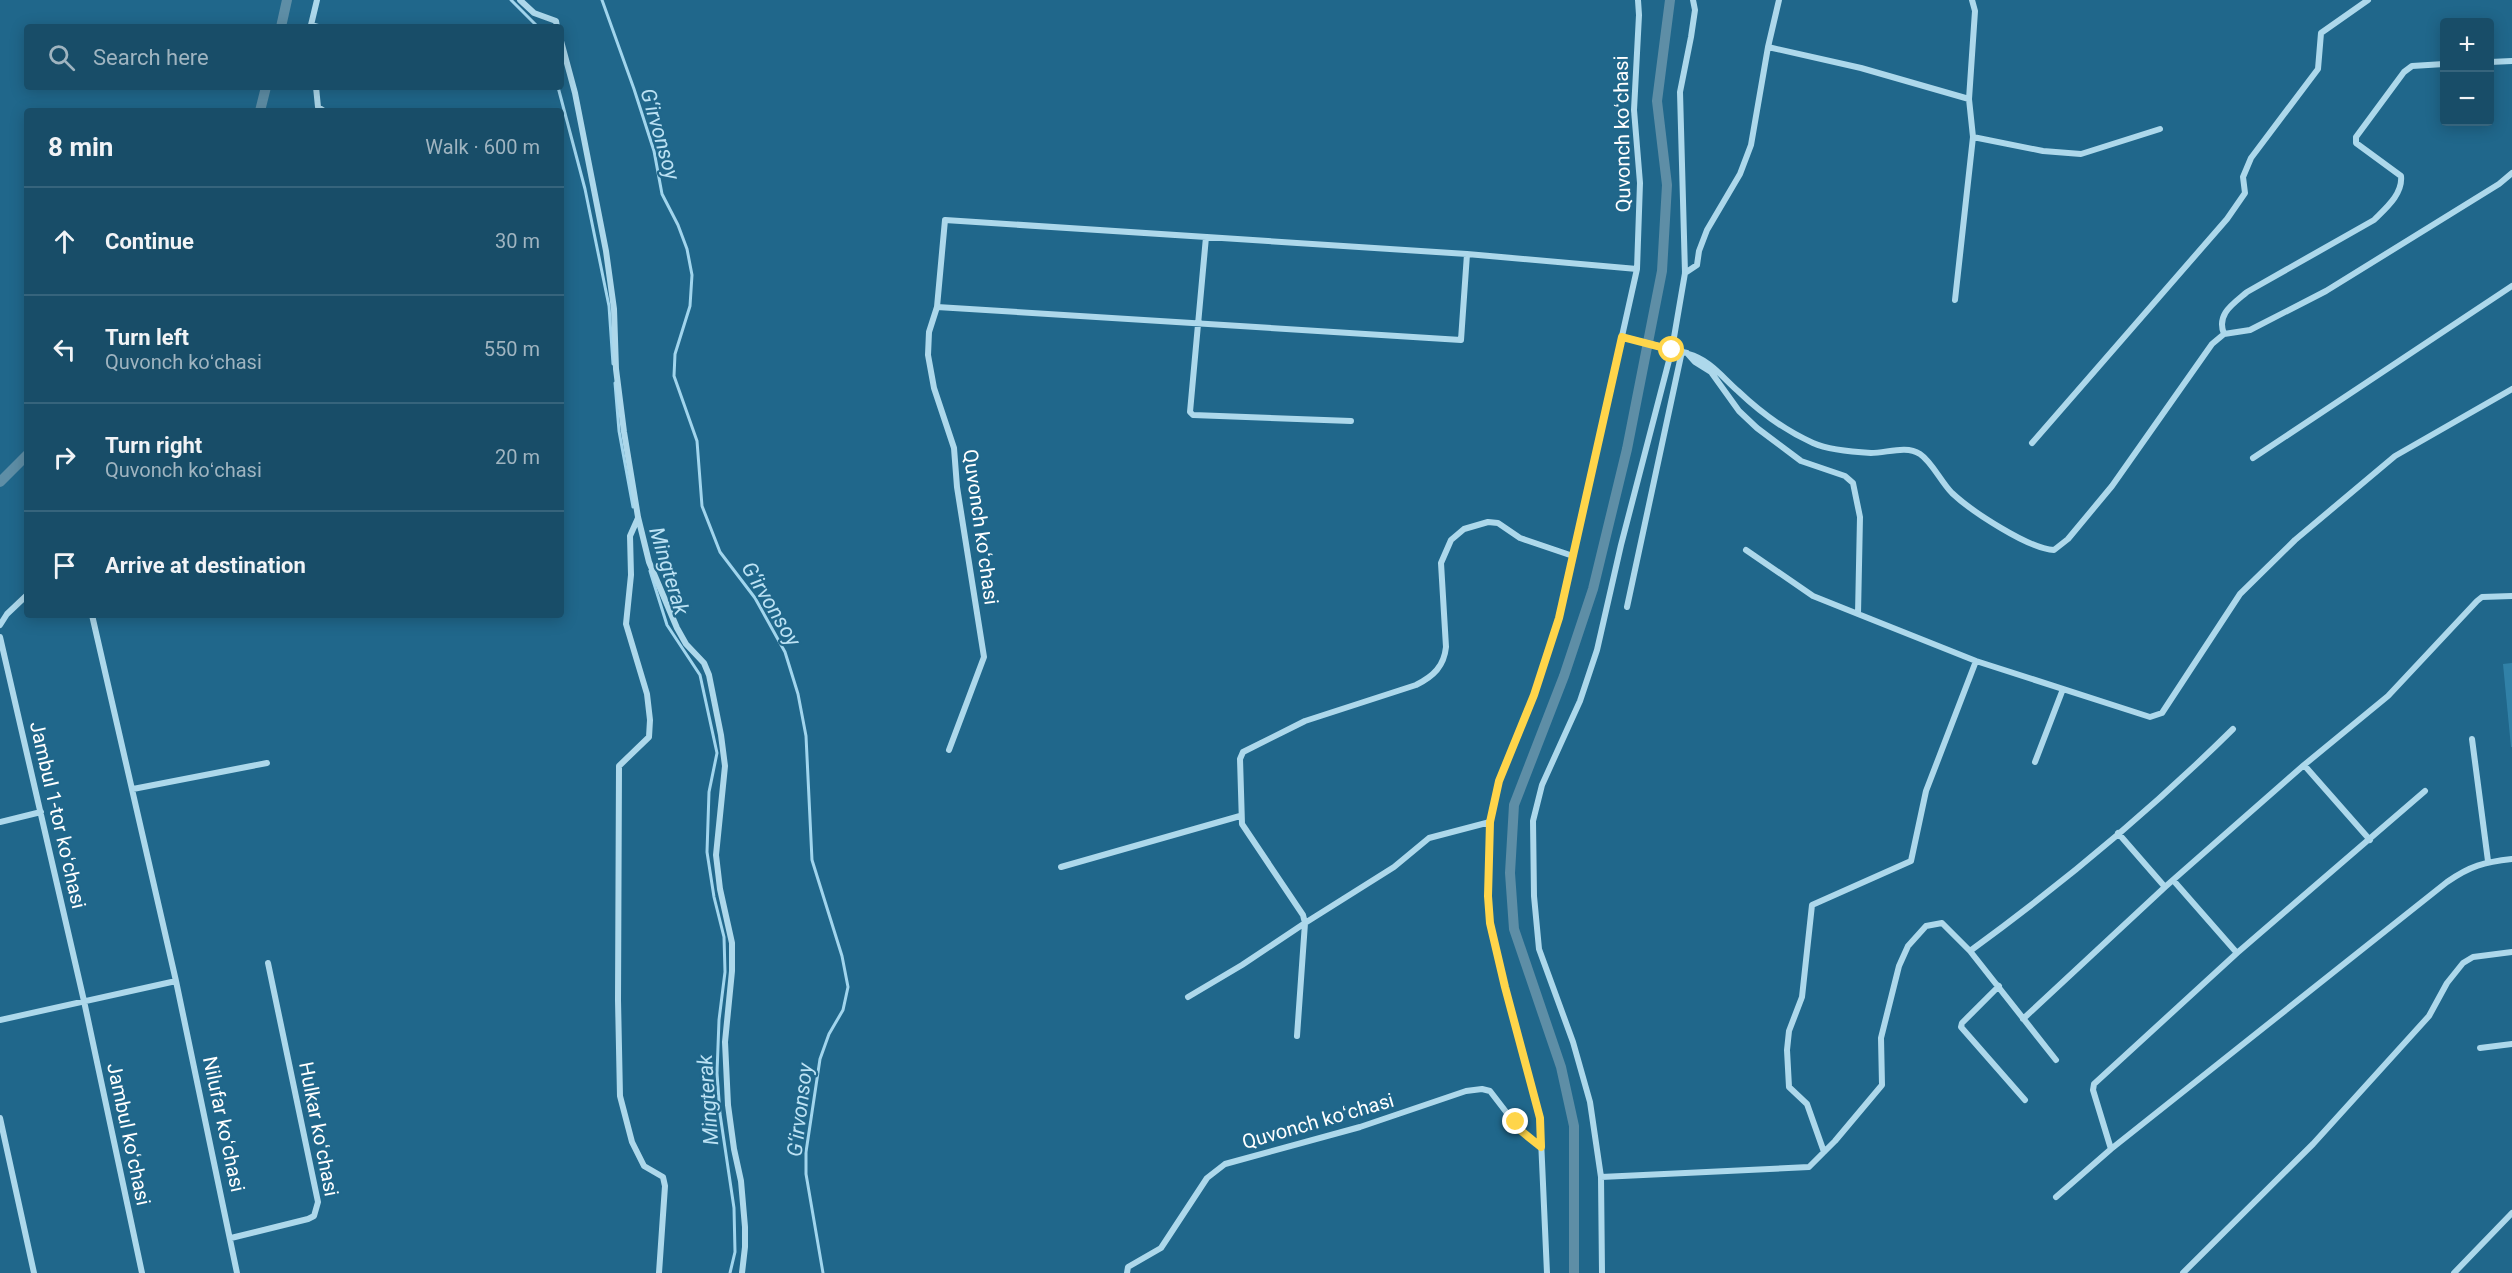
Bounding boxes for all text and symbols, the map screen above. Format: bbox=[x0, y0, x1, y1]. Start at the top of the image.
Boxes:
map controls bbox=[2440, 18, 2494, 126]
button: + bbox=[2440, 18, 2494, 72]
search box bbox=[24, 24, 564, 90]
icon: search bbox=[45, 41, 78, 74]
text: Search here bbox=[93, 45, 209, 70]
street label: Quvonch koʻchasi bbox=[1609, 55, 1635, 213]
button: − bbox=[2440, 72, 2494, 126]
water label: G‘irvonsoy bbox=[635, 85, 685, 184]
text: 8 min bbox=[48, 132, 113, 162]
text: Walk · 600 m bbox=[425, 135, 540, 159]
icon: ahead bbox=[48, 225, 81, 258]
text: Continue bbox=[105, 229, 194, 254]
text: 30 m bbox=[495, 229, 540, 253]
text: Turn left bbox=[105, 325, 189, 350]
icon: left bbox=[48, 333, 81, 366]
route start bbox=[1658, 336, 1684, 362]
text: 550 m bbox=[484, 337, 540, 361]
text: Quvonch koʻchasi bbox=[105, 350, 262, 374]
text: Turn right bbox=[105, 433, 202, 458]
icon: right bbox=[48, 441, 81, 474]
text: 20 m bbox=[495, 445, 540, 469]
street label: Quvonch koʻchasi bbox=[958, 448, 1004, 606]
text: Quvonch koʻchasi bbox=[105, 458, 262, 482]
water label: Mingterak bbox=[644, 524, 694, 619]
icon: arrive bbox=[48, 549, 81, 582]
text: Arrive at destination bbox=[105, 553, 306, 578]
water label: G‘irvonsoy bbox=[736, 557, 806, 652]
street label: Jambul 1-tor koʻchasi bbox=[25, 719, 91, 911]
water label: Mingterak bbox=[693, 1053, 723, 1146]
street label: Nilufar koʻchasi bbox=[198, 1054, 250, 1194]
street label: Hulkar koʻchasi bbox=[294, 1060, 344, 1198]
water label: G‘irvonsoy bbox=[782, 1060, 818, 1158]
street label: Jambul koʻchasi bbox=[102, 1061, 156, 1207]
street label: Quvonch koʻchasi bbox=[1239, 1088, 1397, 1154]
route end bbox=[1502, 1108, 1528, 1134]

